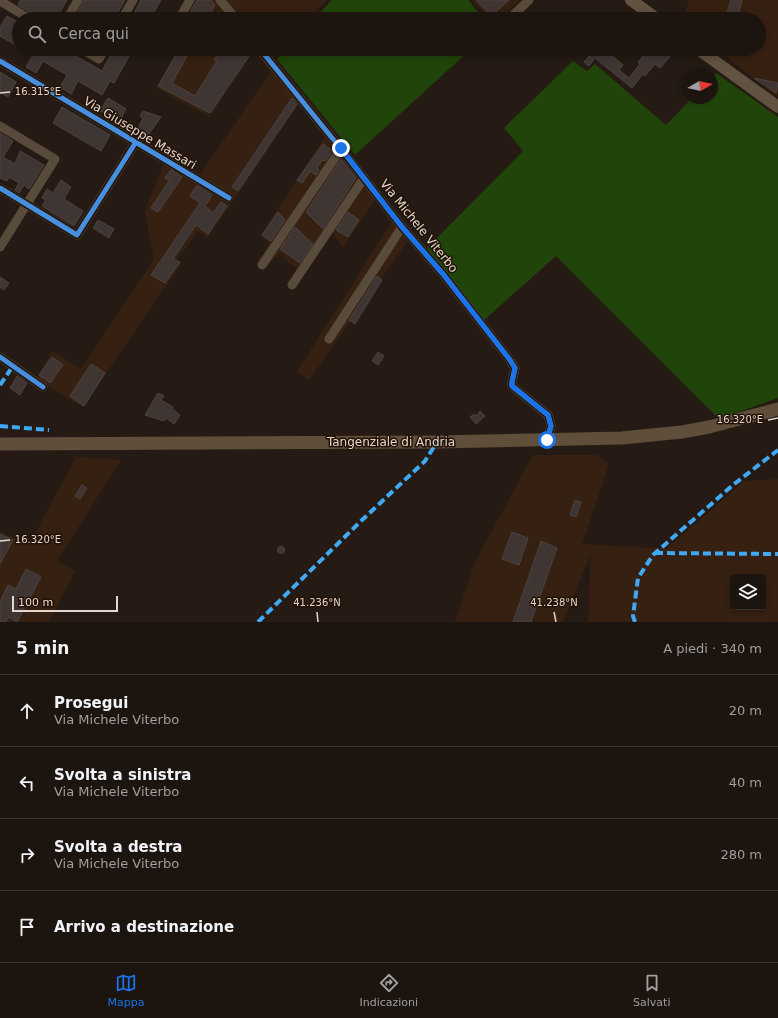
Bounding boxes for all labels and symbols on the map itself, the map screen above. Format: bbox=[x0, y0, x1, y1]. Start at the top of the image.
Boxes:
north arrow bbox=[682, 68, 718, 104]
text: 16.315°E bbox=[15, 86, 61, 97]
street label: Via Giuseppe Massari bbox=[81, 94, 199, 172]
route end bbox=[332, 139, 350, 157]
street label: Via Michele Viterbo bbox=[377, 177, 461, 275]
text: 16.320°E bbox=[717, 414, 763, 425]
route start bbox=[538, 431, 556, 449]
street label: Tangenziale di Andria bbox=[326, 435, 455, 449]
text: 16.320°E bbox=[15, 534, 61, 545]
scale bar bbox=[12, 594, 118, 613]
text: 41.236°N bbox=[293, 597, 341, 608]
text: 41.238°N bbox=[530, 597, 578, 608]

